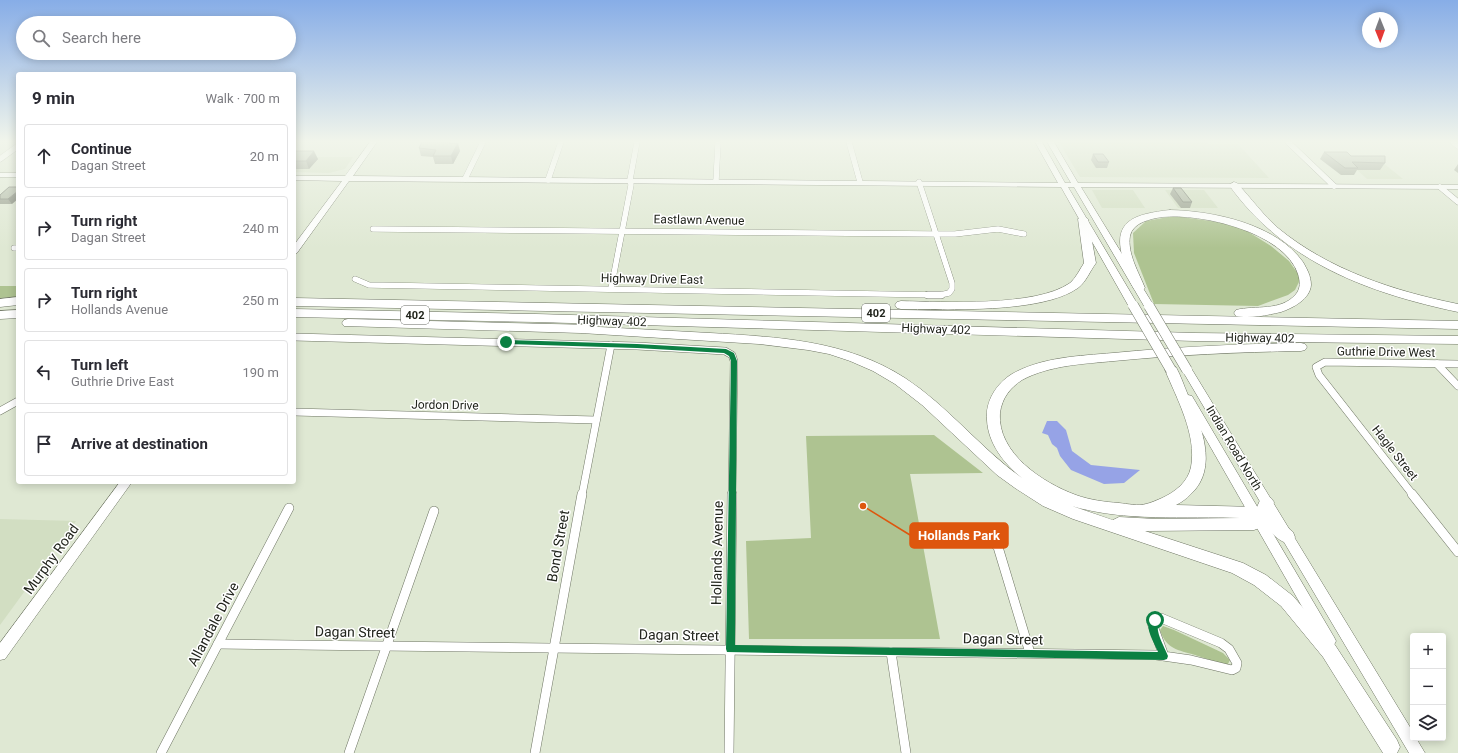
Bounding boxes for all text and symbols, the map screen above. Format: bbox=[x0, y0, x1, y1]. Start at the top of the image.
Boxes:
north arrow bbox=[1362, 12, 1398, 48]
search box bbox=[16, 16, 296, 60]
icon: search bbox=[30, 27, 52, 49]
text: Search here bbox=[62, 29, 141, 47]
text: 9 min bbox=[32, 88, 75, 108]
text: Walk · 700 m bbox=[205, 91, 280, 106]
text: Continue bbox=[71, 140, 132, 158]
icon: ahead bbox=[33, 145, 55, 167]
text: 20 m bbox=[250, 149, 279, 164]
text: Dagan Street bbox=[71, 158, 146, 173]
text: Turn right bbox=[71, 212, 137, 230]
street label: Eastlawn Avenue bbox=[653, 212, 745, 228]
icon: right bbox=[33, 217, 55, 239]
text: 240 m bbox=[242, 221, 279, 236]
text: Dagan Street bbox=[71, 230, 146, 245]
street label: Highway Drive East bbox=[601, 271, 703, 287]
text: Turn right bbox=[71, 284, 137, 302]
icon: right bbox=[33, 289, 55, 311]
text: 250 m bbox=[242, 293, 279, 308]
text: Hollands Avenue bbox=[71, 302, 168, 317]
road number: 402 bbox=[862, 304, 890, 322]
road number: 402 bbox=[401, 306, 429, 324]
street label: Highway 402 bbox=[577, 313, 647, 329]
street label: Highway 402 bbox=[901, 321, 971, 337]
street label: Highway 402 bbox=[1225, 330, 1295, 346]
route end bbox=[497, 333, 515, 351]
street label: Guthrie Drive West bbox=[1337, 344, 1435, 360]
text: Turn left bbox=[71, 356, 128, 374]
icon: left bbox=[33, 361, 55, 383]
text: 190 m bbox=[242, 365, 279, 380]
text: Guthrie Drive East bbox=[71, 374, 174, 389]
street label: Jordon Drive bbox=[411, 397, 479, 413]
street label: Indian Road North bbox=[1203, 403, 1265, 493]
street label: Hagle Street bbox=[1369, 423, 1421, 483]
icon: arrive bbox=[33, 433, 55, 455]
text: Arrive at destination bbox=[71, 435, 208, 453]
street label: Hollands Avenue bbox=[708, 501, 726, 605]
street label: Bond Street bbox=[544, 508, 572, 583]
street label: Murphy Road bbox=[20, 521, 82, 597]
callout: Hollands Park bbox=[910, 523, 1008, 548]
text: Hollands Park bbox=[918, 528, 1001, 543]
street label: Allandale Drive bbox=[184, 579, 242, 669]
route start bbox=[1146, 611, 1164, 629]
street label: Dagan Street bbox=[315, 623, 396, 641]
street label: Dagan Street bbox=[639, 626, 720, 644]
street label: Dagan Street bbox=[963, 630, 1044, 648]
map controls bbox=[1410, 633, 1446, 741]
button: + bbox=[1410, 633, 1446, 669]
button: − bbox=[1410, 669, 1446, 705]
button: layers bbox=[1410, 705, 1446, 741]

